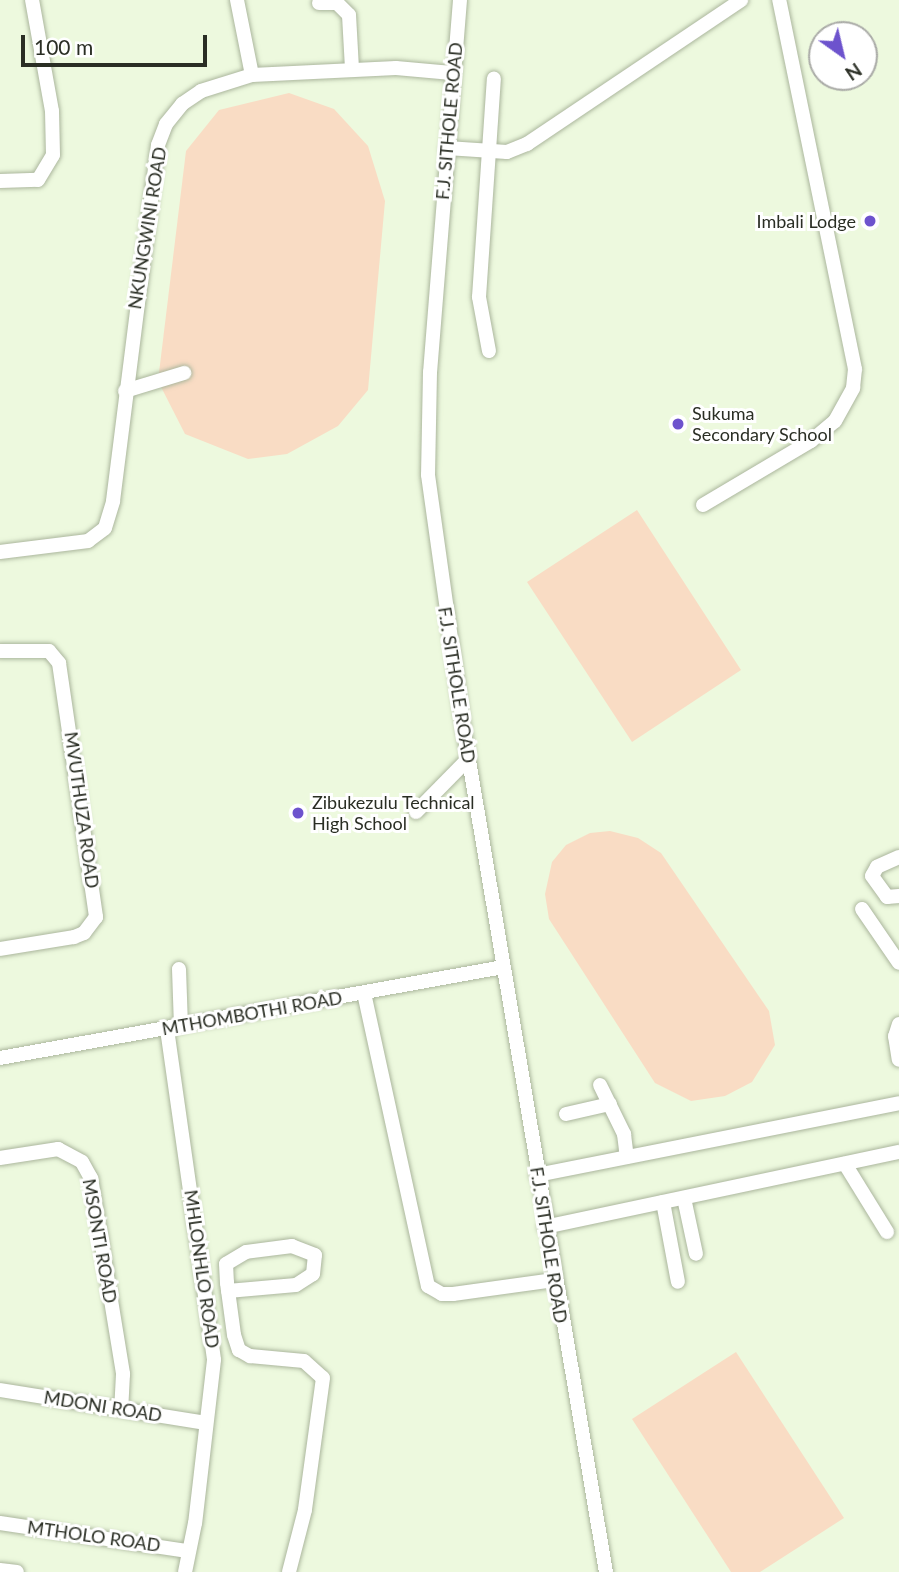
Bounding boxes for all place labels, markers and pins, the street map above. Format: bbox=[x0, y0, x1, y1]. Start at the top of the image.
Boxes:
place label: Imbali Lodge bbox=[756, 210, 856, 232]
marker: Imbali Lodge bbox=[862, 213, 878, 229]
place label: Sukuma Secondary School bbox=[692, 403, 832, 446]
marker: Sukuma Secondary School bbox=[670, 416, 686, 432]
place label: Zibukezulu Technical High School bbox=[312, 792, 475, 834]
marker: Zibukezulu Technical High School bbox=[290, 805, 306, 821]

